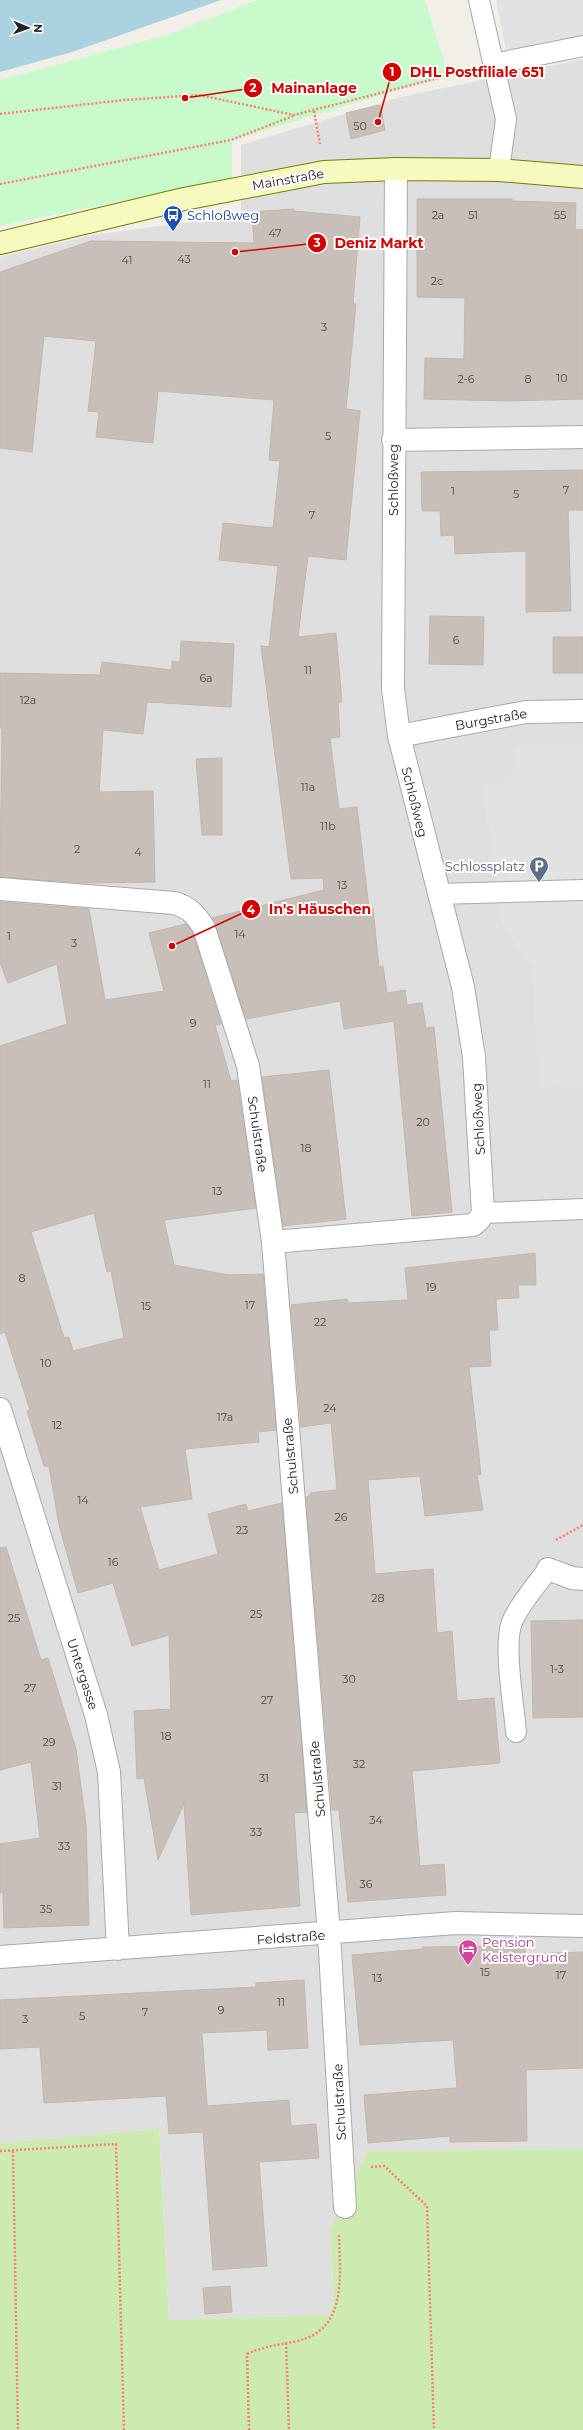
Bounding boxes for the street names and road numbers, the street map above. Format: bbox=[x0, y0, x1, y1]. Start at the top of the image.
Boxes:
street label: Mainstraße bbox=[251, 165, 325, 193]
street label: Schloßweg bbox=[385, 444, 401, 516]
street label: Burgstraße bbox=[454, 705, 528, 733]
street label: Schloßweg bbox=[399, 765, 431, 839]
street label: Schloßweg bbox=[468, 1083, 488, 1155]
street label: Schulstraße bbox=[245, 1095, 271, 1173]
street label: Schulstraße bbox=[279, 1417, 301, 1495]
street label: Untergasse bbox=[64, 1636, 102, 1712]
street label: Schulstraße bbox=[306, 1740, 328, 1818]
street label: Feldstraße bbox=[256, 1927, 326, 1947]
street label: Schulstraße bbox=[329, 2063, 349, 2141]

